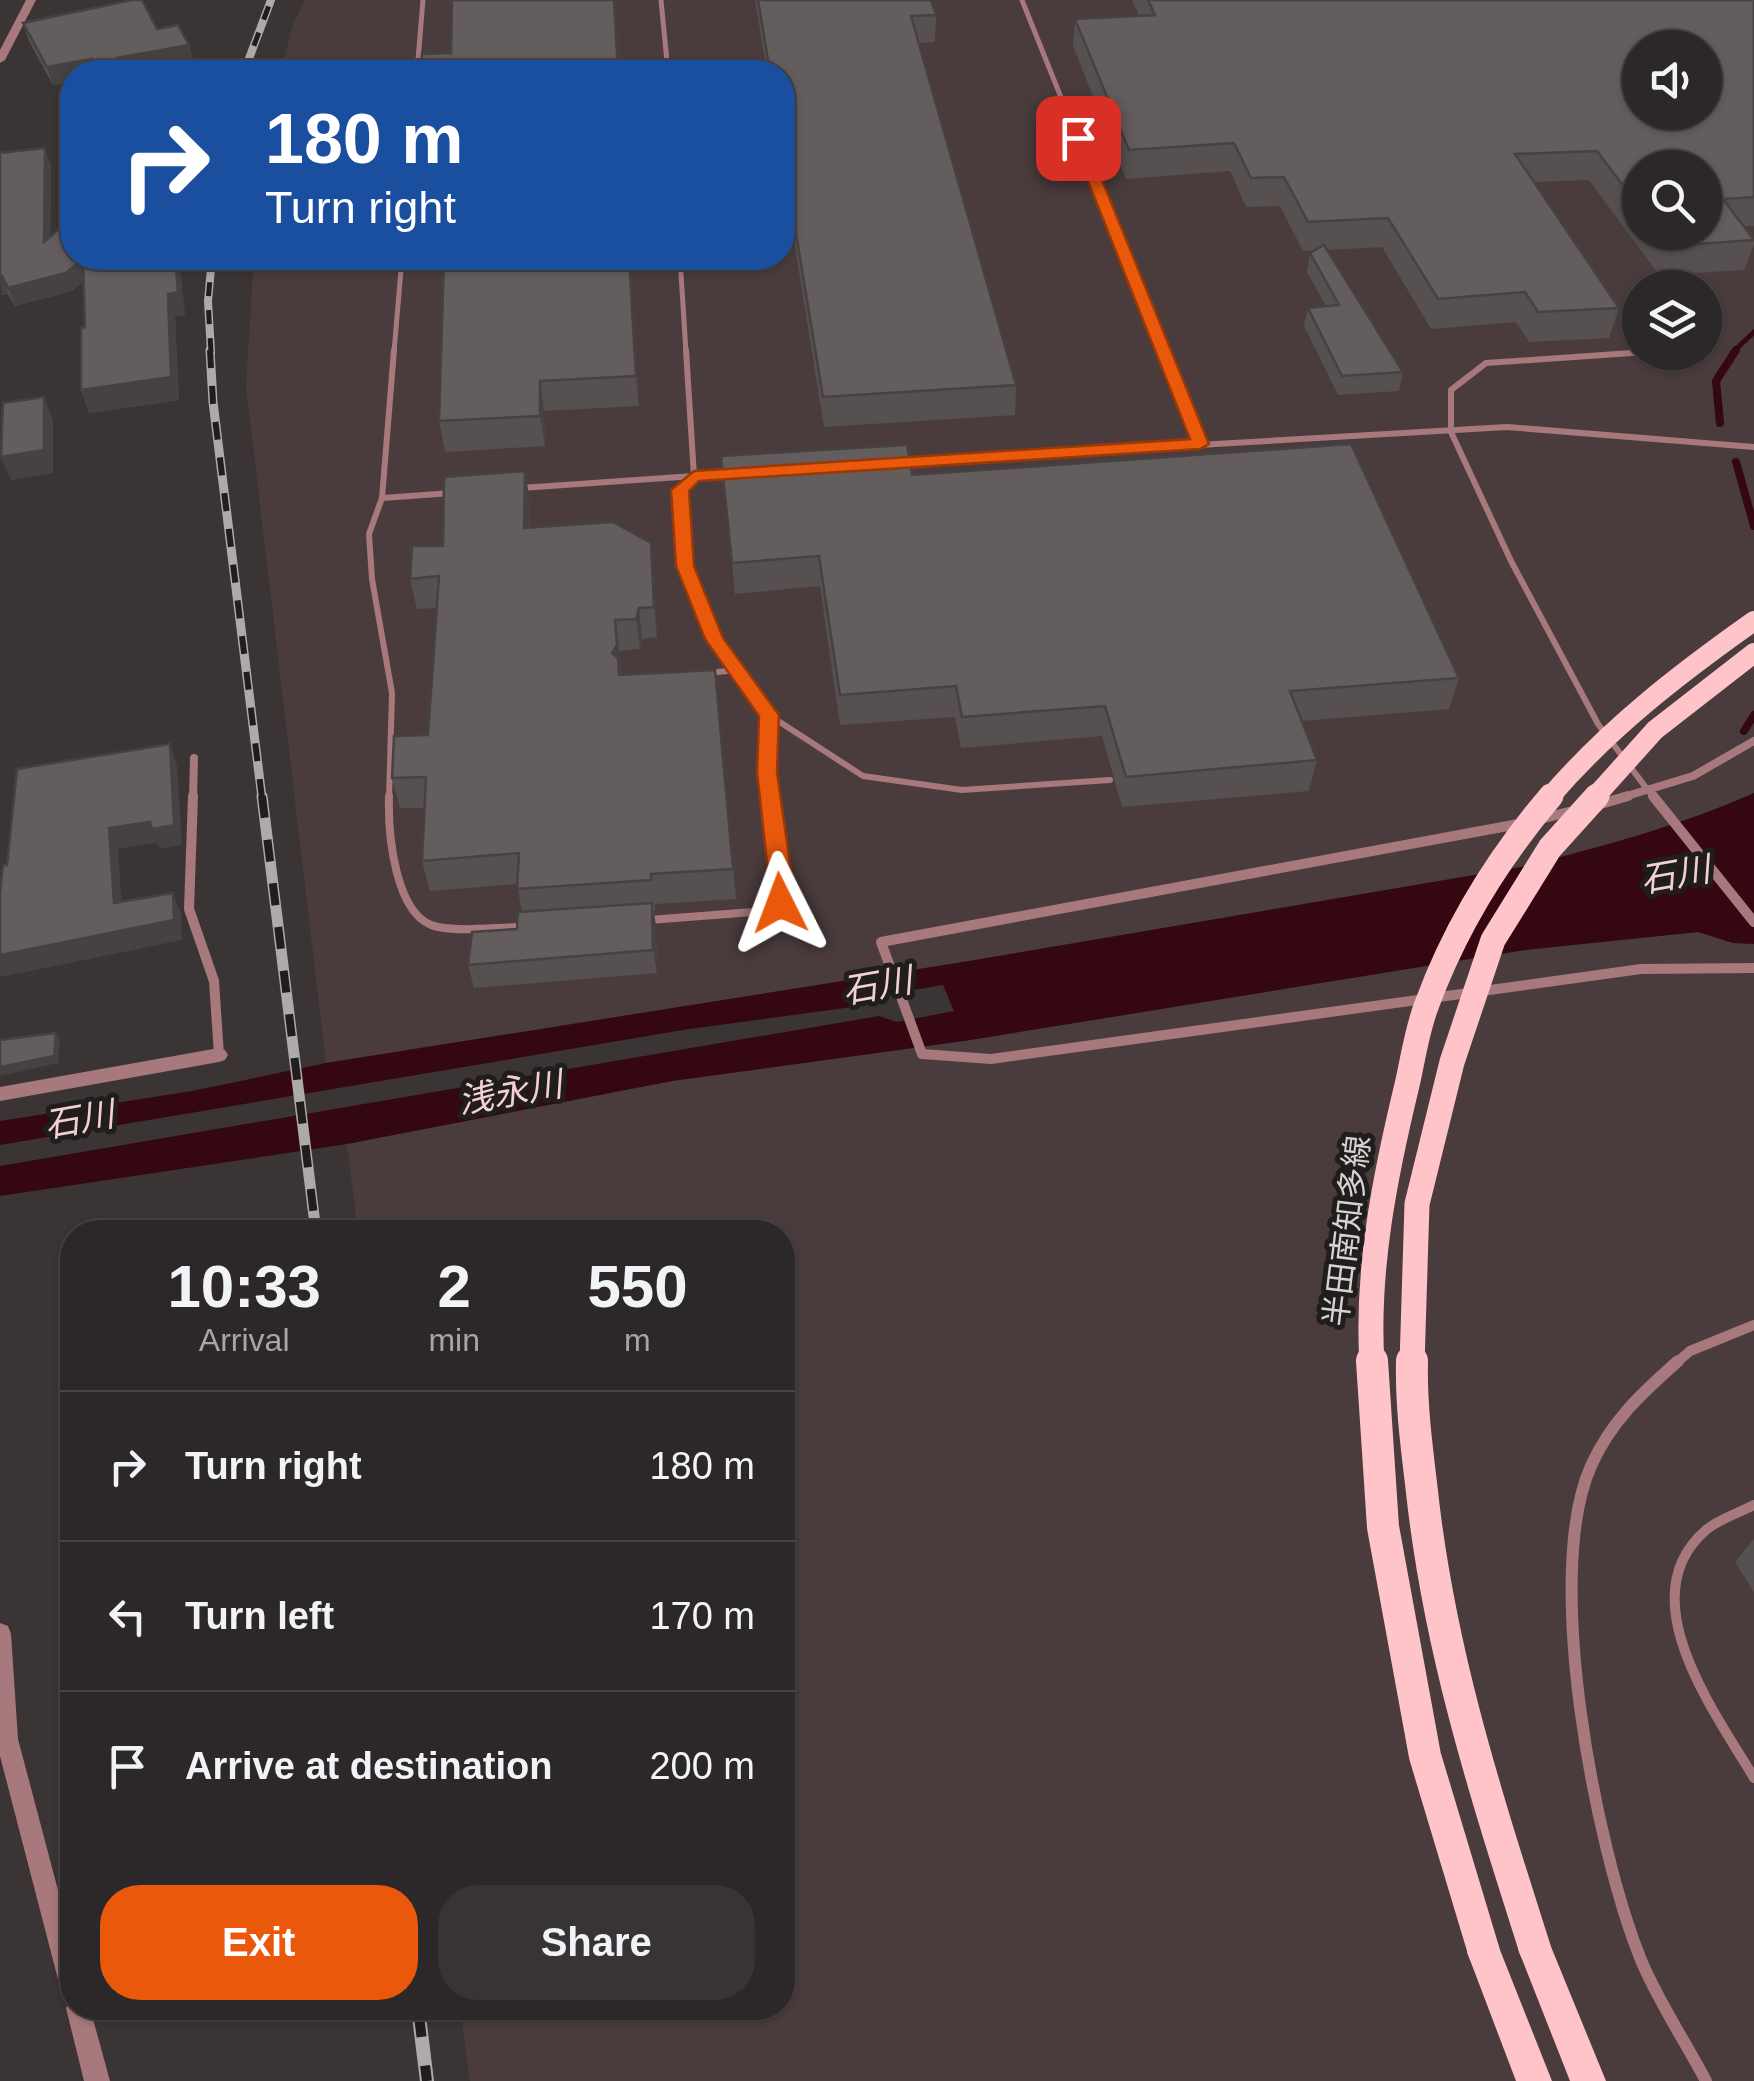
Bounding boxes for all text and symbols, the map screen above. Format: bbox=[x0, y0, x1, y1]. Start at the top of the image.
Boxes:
map controls bbox=[1622, 30, 1722, 370]
button: sound bbox=[1622, 30, 1722, 130]
pin bbox=[1036, 96, 1121, 181]
icon: right bbox=[100, 100, 230, 230]
text: 180 m bbox=[265, 100, 463, 178]
icon: arrive bbox=[1051, 111, 1106, 166]
button: search bbox=[1622, 150, 1722, 250]
text: Turn right bbox=[265, 182, 456, 233]
button: layers bbox=[1622, 270, 1722, 370]
water label: 石川 bbox=[1637, 848, 1717, 899]
position arrow bbox=[728, 851, 832, 955]
water label: 石川 bbox=[839, 959, 919, 1010]
water label: 浅永川 bbox=[455, 1063, 569, 1120]
water label: 石川 bbox=[41, 1093, 121, 1144]
street label: 半田南知多線 bbox=[1317, 1134, 1377, 1328]
text: 10:33 bbox=[167, 1253, 321, 1320]
text: 2 bbox=[437, 1253, 471, 1320]
text: 550 bbox=[587, 1253, 688, 1320]
text: Arrival bbox=[199, 1322, 290, 1358]
text: min bbox=[428, 1322, 480, 1358]
text: m bbox=[624, 1322, 651, 1358]
icon: right bbox=[100, 1439, 155, 1494]
text: Turn right bbox=[185, 1445, 362, 1487]
text: 180 m bbox=[649, 1445, 755, 1487]
icon: left bbox=[100, 1589, 155, 1644]
text: Turn left bbox=[185, 1595, 334, 1637]
text: 170 m bbox=[649, 1595, 755, 1637]
icon: arrive bbox=[100, 1739, 155, 1794]
text: Arrive at destination bbox=[185, 1745, 552, 1787]
text: 200 m bbox=[649, 1745, 755, 1787]
button: Exit bbox=[100, 1885, 418, 2000]
button: Share bbox=[438, 1885, 755, 2000]

